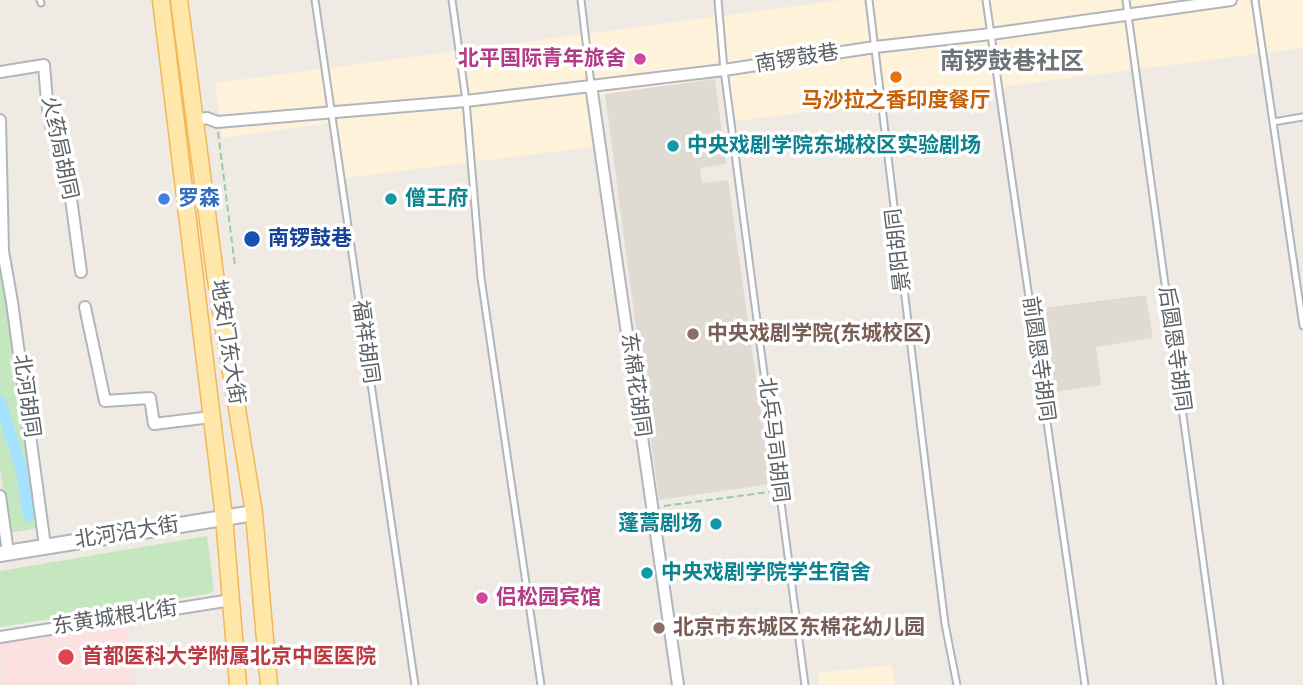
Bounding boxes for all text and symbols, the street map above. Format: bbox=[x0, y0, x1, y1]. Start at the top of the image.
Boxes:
street label: 南锣鼓巷 bbox=[754, 40, 840, 78]
place label: 北平国际青年旅舍 bbox=[458, 46, 626, 72]
district label: 南锣鼓巷社区 bbox=[940, 48, 1084, 76]
marker: 北平国际青年旅舍 bbox=[632, 51, 648, 67]
marker: 马沙拉之香印度餐厅 bbox=[888, 69, 904, 85]
place label: 马沙拉之香印度餐厅 bbox=[802, 88, 990, 114]
street label: 火药局胡同 bbox=[36, 94, 82, 202]
place label: 中央戏剧学院东城校区实验剧场 bbox=[687, 133, 981, 159]
marker: 中央戏剧学院东城校区实验剧场 bbox=[665, 138, 681, 154]
place label: 罗森 bbox=[178, 186, 220, 212]
place label: 僧王府 bbox=[405, 186, 468, 212]
marker: 罗森 bbox=[156, 191, 172, 207]
marker: 僧王府 bbox=[383, 191, 399, 207]
street label: 景阳胡同 bbox=[881, 207, 917, 293]
place label: 南锣鼓巷 bbox=[268, 226, 352, 252]
marker: 南锣鼓巷 bbox=[242, 229, 262, 249]
street label: 地安门东大街 bbox=[205, 278, 249, 406]
street label: 后圆恩寺胡同 bbox=[1153, 285, 1195, 413]
street label: 前圆恩寺胡同 bbox=[1017, 295, 1059, 423]
street label: 福祥胡同 bbox=[347, 299, 383, 385]
place label: 中央戏剧学院(东城校区) bbox=[707, 321, 931, 347]
marker: 中央戏剧学院(东城校区) bbox=[685, 326, 701, 342]
street label: 东棉花胡同 bbox=[615, 331, 655, 439]
street label: 北河胡同 bbox=[8, 353, 44, 439]
street label: 北兵马司胡同 bbox=[753, 376, 793, 504]
place label: 蓬蒿剧场 bbox=[618, 511, 702, 537]
street label: 北河沿大街 bbox=[73, 512, 181, 554]
marker: 蓬蒿剧场 bbox=[708, 516, 724, 532]
place label: 中央戏剧学院学生宿舍 bbox=[661, 560, 871, 586]
marker: 中央戏剧学院学生宿舍 bbox=[639, 565, 655, 581]
place label: 侣松园宾馆 bbox=[496, 585, 601, 611]
marker: 侣松园宾馆 bbox=[474, 590, 490, 606]
street label: 东黄城根北街 bbox=[51, 596, 179, 640]
place label: 北京市东城区东棉花幼儿园 bbox=[673, 615, 925, 641]
marker: 北京市东城区东棉花幼儿园 bbox=[651, 620, 667, 636]
place label: 首都医科大学附属北京中医医院 bbox=[82, 644, 376, 670]
marker: 首都医科大学附属北京中医医院 bbox=[56, 647, 76, 667]

